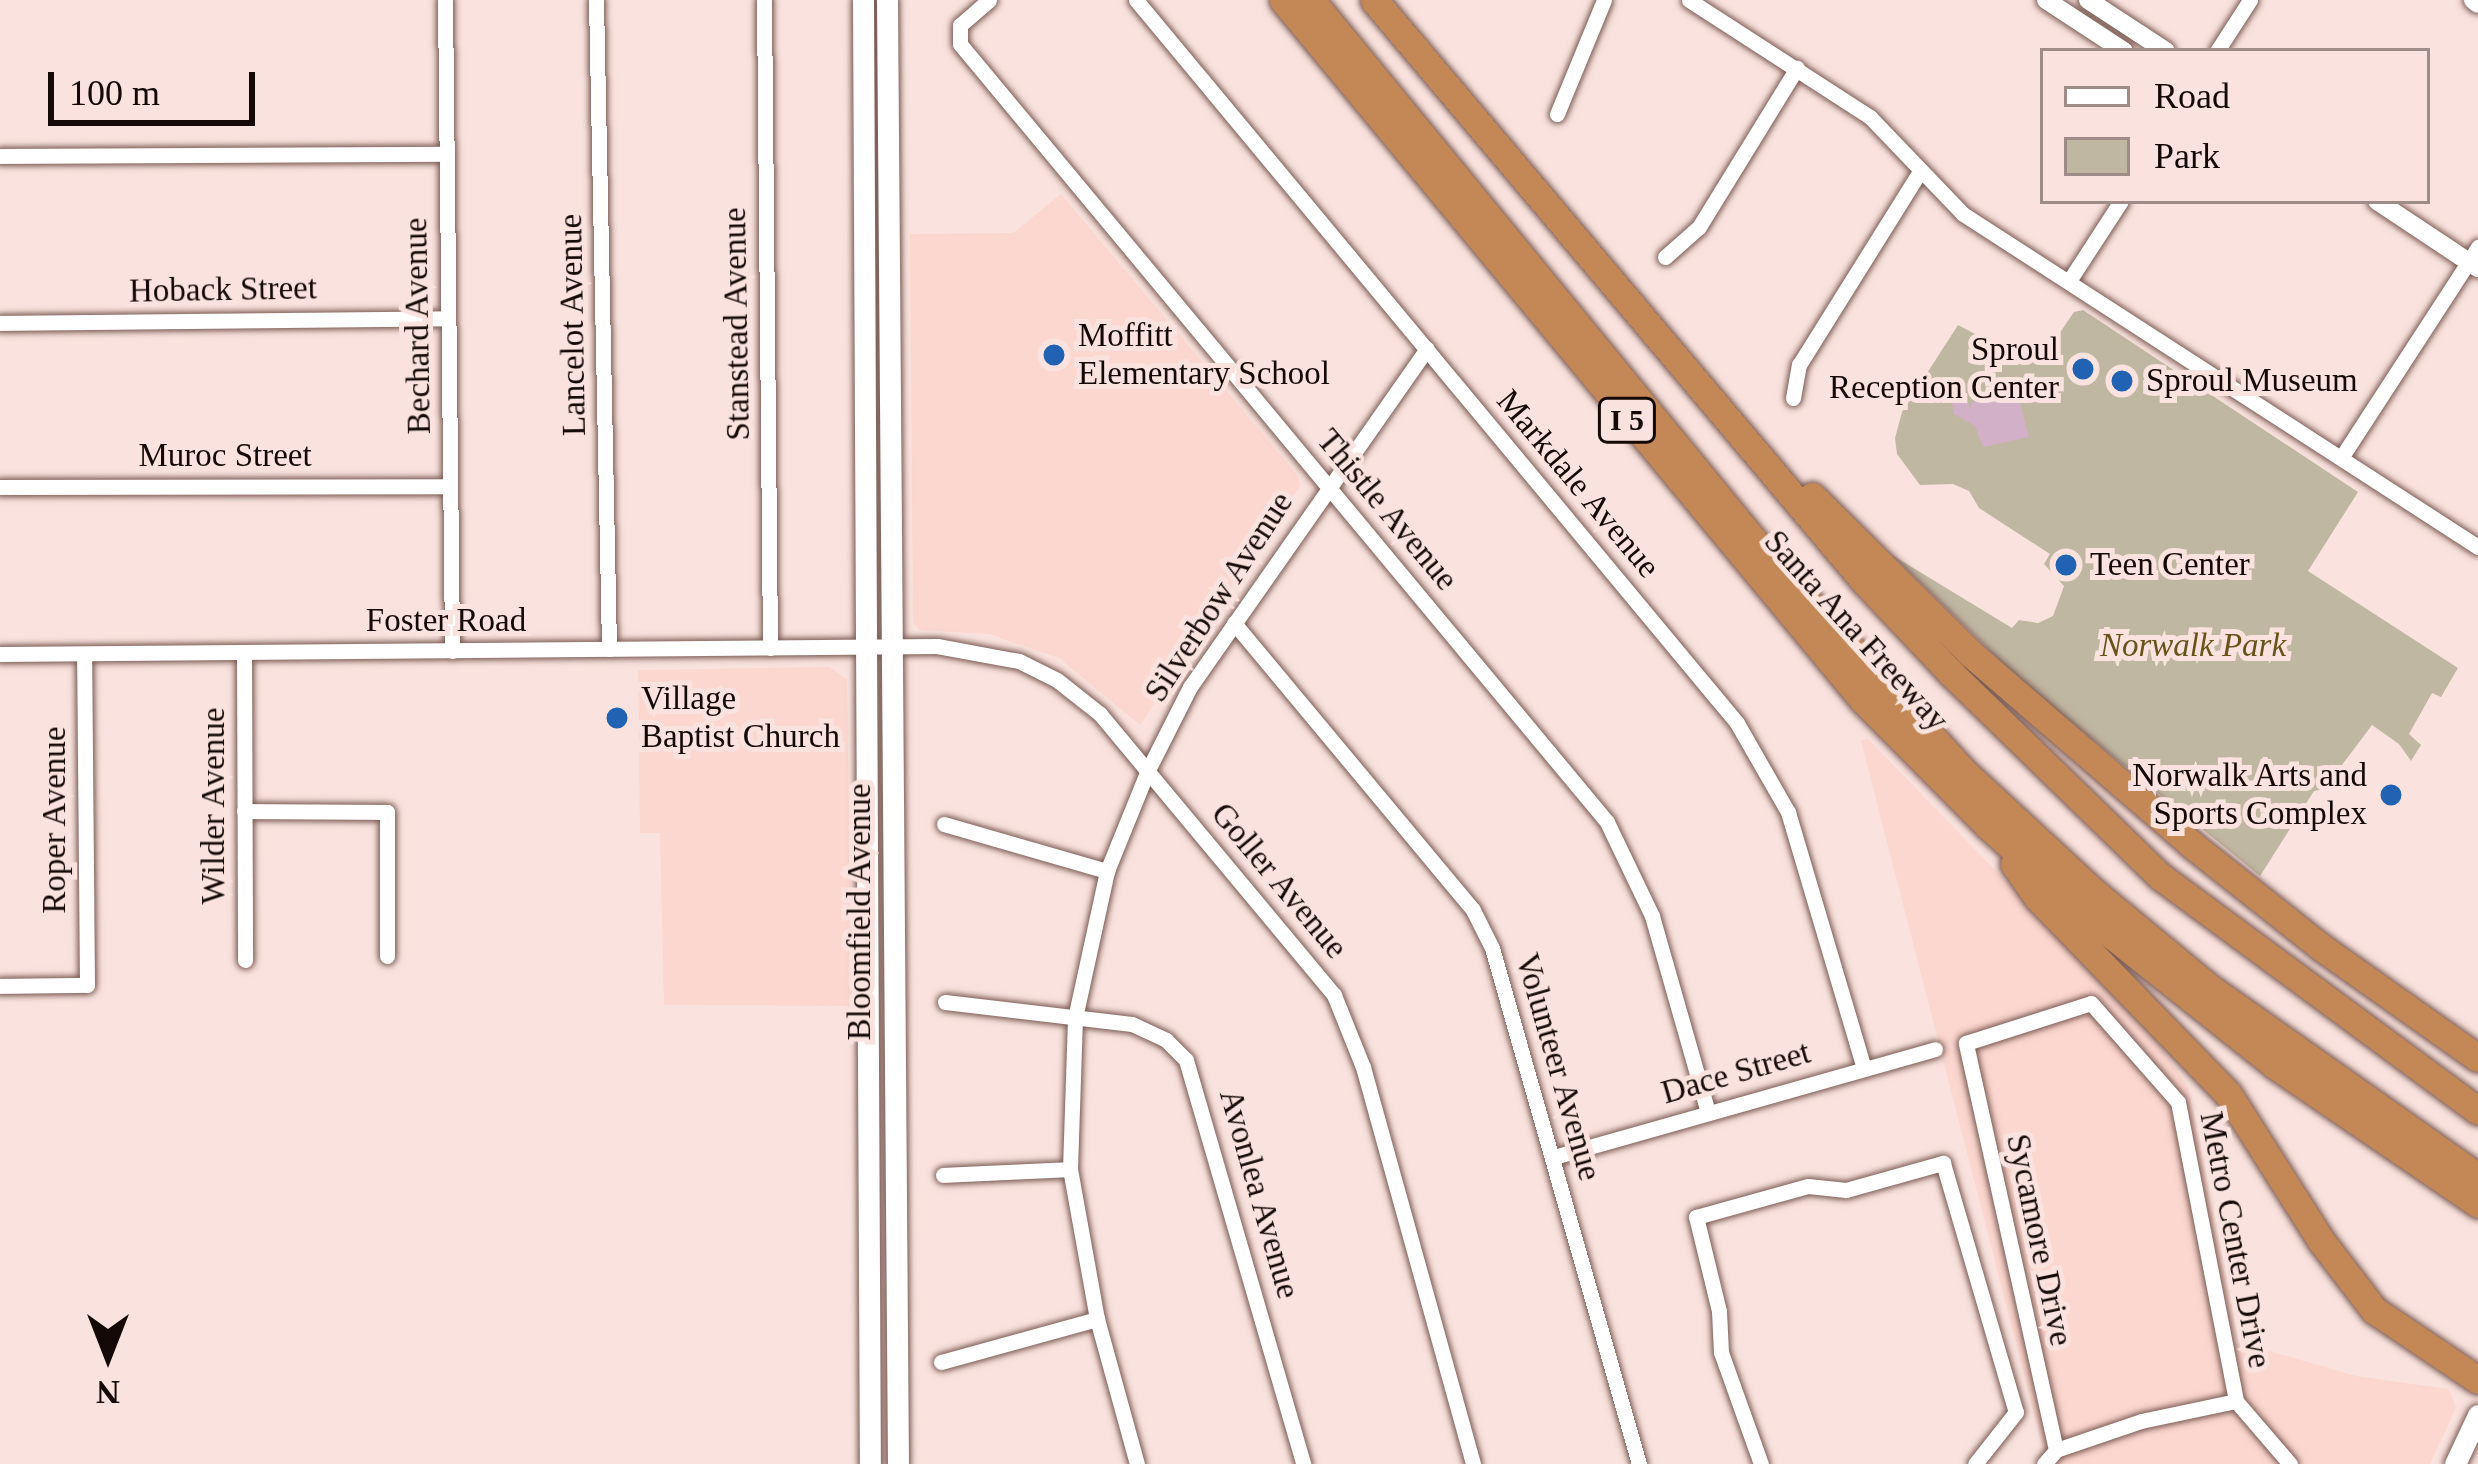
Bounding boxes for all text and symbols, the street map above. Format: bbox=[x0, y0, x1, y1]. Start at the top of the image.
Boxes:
scale bar bbox=[54, 48, 261, 122]
legend bbox=[2040, 48, 2430, 204]
text: 100 m bbox=[69, 73, 160, 113]
text: Road bbox=[2154, 76, 2230, 116]
text: Park bbox=[2154, 136, 2220, 176]
street label: Stanstead Avenue bbox=[715, 206, 759, 442]
street label: Lancelot Avenue bbox=[551, 213, 595, 437]
street label: Bechard Avenue bbox=[396, 216, 440, 436]
street label: Hoback Street bbox=[129, 269, 317, 311]
place label: Moffitt Elementary School bbox=[1078, 316, 1330, 394]
place label: Sproul Reception Center bbox=[1829, 330, 2059, 408]
marker: Moffitt Elementary School bbox=[1041, 342, 1067, 368]
marker: Sproul Reception Center bbox=[2070, 356, 2096, 382]
place label: Sproul Museum bbox=[2146, 361, 2358, 401]
marker: Sproul Museum bbox=[2109, 368, 2135, 394]
street label: Markdale Avenue bbox=[1487, 381, 1669, 587]
road number: I 5 bbox=[1597, 396, 1657, 444]
street label: Thistle Avenue bbox=[1308, 421, 1466, 599]
street label: Muroc Street bbox=[138, 436, 312, 476]
street label: Silverbow Avenue bbox=[1136, 484, 1302, 710]
street label: Santa Ana Freeway bbox=[1755, 522, 1957, 740]
place label: Teen Center bbox=[2090, 545, 2250, 585]
marker: Teen Center bbox=[2053, 552, 2079, 578]
street label: Foster Road bbox=[366, 601, 526, 641]
park label: Norwalk Park bbox=[2100, 626, 2286, 666]
place label: Village Baptist Church bbox=[641, 679, 840, 757]
marker: Village Baptist Church bbox=[604, 705, 630, 731]
street label: Wilder Avenue bbox=[194, 707, 234, 905]
street label: Roper Avenue bbox=[35, 725, 75, 915]
place label: Norwalk Arts and Sports Complex bbox=[2131, 756, 2367, 834]
marker: Norwalk Arts and Sports Complex bbox=[2378, 782, 2404, 808]
street label: Bloomfield Avenue bbox=[840, 783, 880, 1041]
street label: Goller Avenue bbox=[1202, 794, 1356, 968]
street label: Volunteer Avenue bbox=[1506, 948, 1610, 1186]
street label: Dace Street bbox=[1657, 1033, 1815, 1113]
street label: Avonlea Avenue bbox=[1210, 1084, 1308, 1304]
street label: Metro Center Drive bbox=[2191, 1108, 2279, 1372]
street label: Sycamore Drive bbox=[1997, 1131, 2081, 1349]
north arrow bbox=[48, 1296, 168, 1416]
text: N bbox=[96, 1374, 120, 1410]

